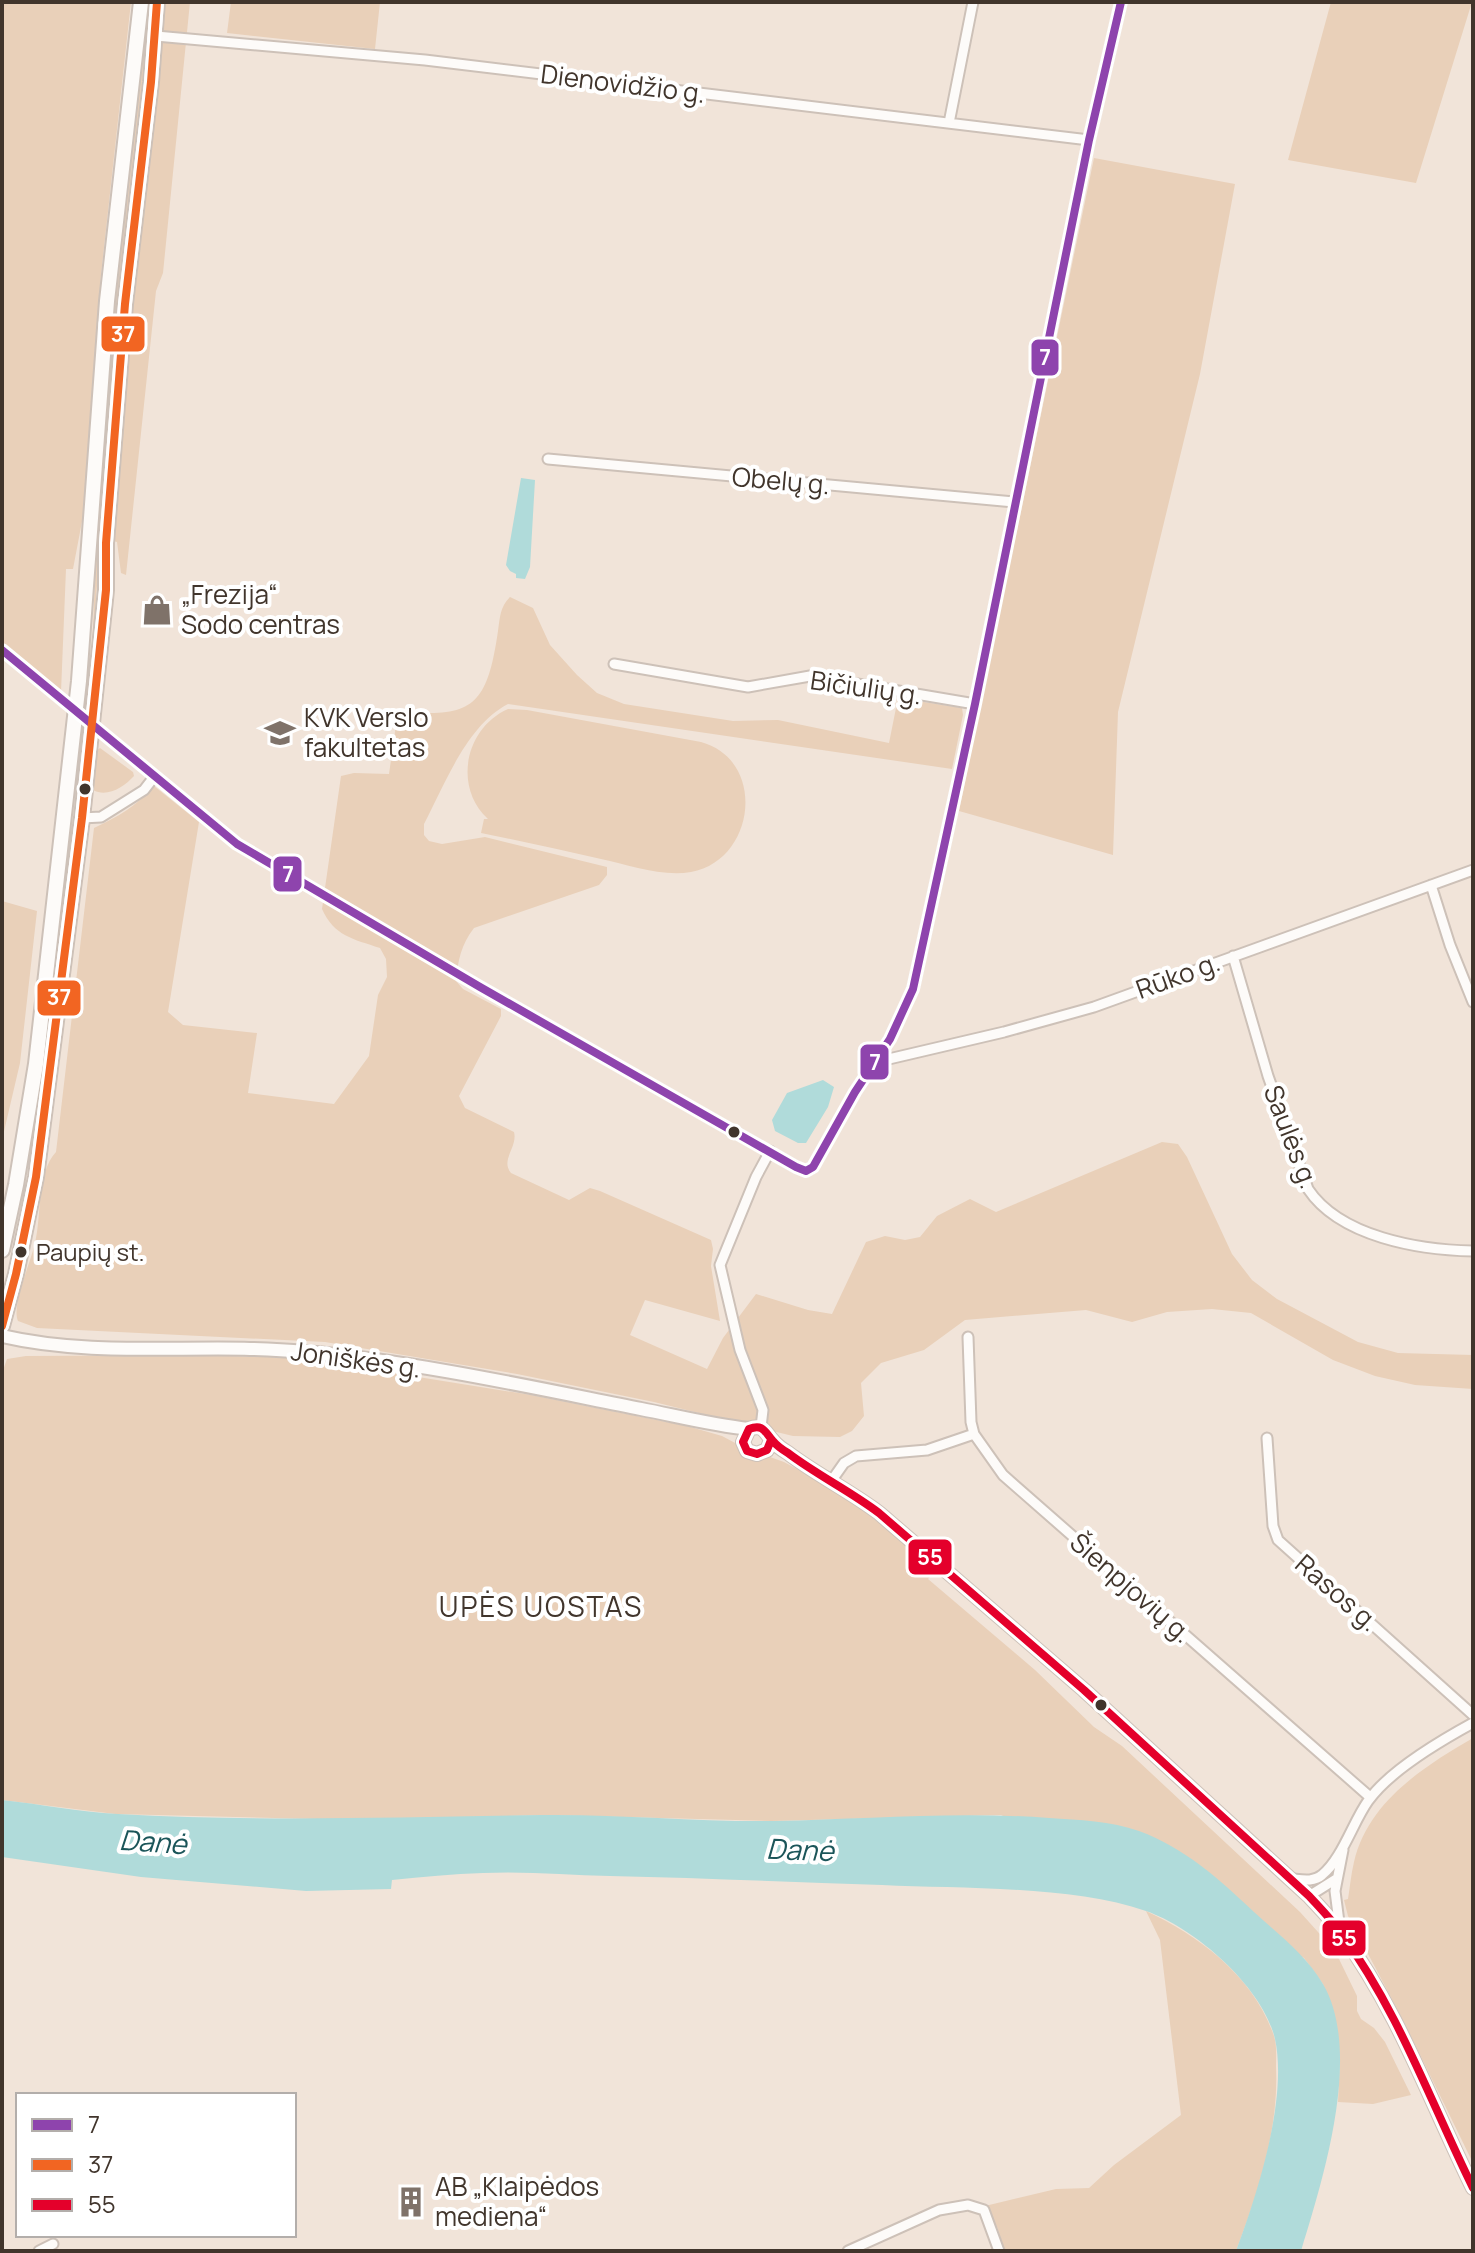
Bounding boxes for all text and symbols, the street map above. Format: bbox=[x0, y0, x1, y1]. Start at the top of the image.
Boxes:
street label: Dienovidžio g. bbox=[539, 55, 708, 111]
line badge: 37 bbox=[100, 315, 146, 353]
text: 37 bbox=[111, 319, 135, 349]
line badge: 7 bbox=[1030, 338, 1060, 377]
text: 7 bbox=[1039, 342, 1051, 372]
street label: Obelų g. bbox=[731, 458, 832, 502]
place label: „Frezija“ Sodo centras bbox=[181, 576, 340, 642]
shop icon: „Frezija“ Sodo centras bbox=[140, 593, 174, 627]
street label: Bičiulių g. bbox=[808, 661, 924, 713]
place label: KVK Verslo fakultetas bbox=[304, 699, 429, 765]
school or university icon: KVK Verslo fakultetas bbox=[263, 716, 297, 750]
unlabelled marker bbox=[77, 781, 93, 797]
line badge: 7 bbox=[272, 855, 303, 893]
text: 7 bbox=[282, 859, 294, 889]
street label: Rūko g. bbox=[1131, 943, 1225, 1007]
line badge: 37 bbox=[36, 979, 82, 1017]
text: 37 bbox=[47, 982, 71, 1012]
line badge: 7 bbox=[859, 1043, 890, 1081]
text: 7 bbox=[869, 1047, 881, 1077]
street label: Saulės g. bbox=[1256, 1080, 1328, 1194]
unlabelled marker bbox=[726, 1124, 742, 1140]
place label: Paupių st. bbox=[36, 1235, 145, 1268]
marker: Paupių st. bbox=[13, 1244, 29, 1260]
street label: Joniškės g. bbox=[289, 1332, 424, 1386]
street label: Šienpjovių g. bbox=[1063, 1524, 1200, 1650]
line badge: 55 bbox=[907, 1538, 953, 1576]
text: 55 bbox=[917, 1542, 943, 1572]
street label: Rasos g. bbox=[1288, 1546, 1387, 1639]
district label: UPĖS UOSTAS bbox=[439, 1587, 643, 1625]
unlabelled marker bbox=[1093, 1697, 1109, 1713]
water label: Danė bbox=[118, 1820, 190, 1862]
water label: Danė bbox=[766, 1829, 836, 1869]
line badge: 55 bbox=[1321, 1919, 1367, 1957]
text: 55 bbox=[1331, 1923, 1357, 1953]
legend bbox=[16, 2093, 296, 2237]
text: 7 bbox=[88, 2107, 100, 2140]
text: 37 bbox=[88, 2147, 113, 2180]
place label: AB „Klaipėdos mediena“ bbox=[435, 2168, 599, 2234]
building icon: AB „Klaipėdos mediena“ bbox=[394, 2185, 428, 2219]
text: 55 bbox=[88, 2187, 116, 2220]

